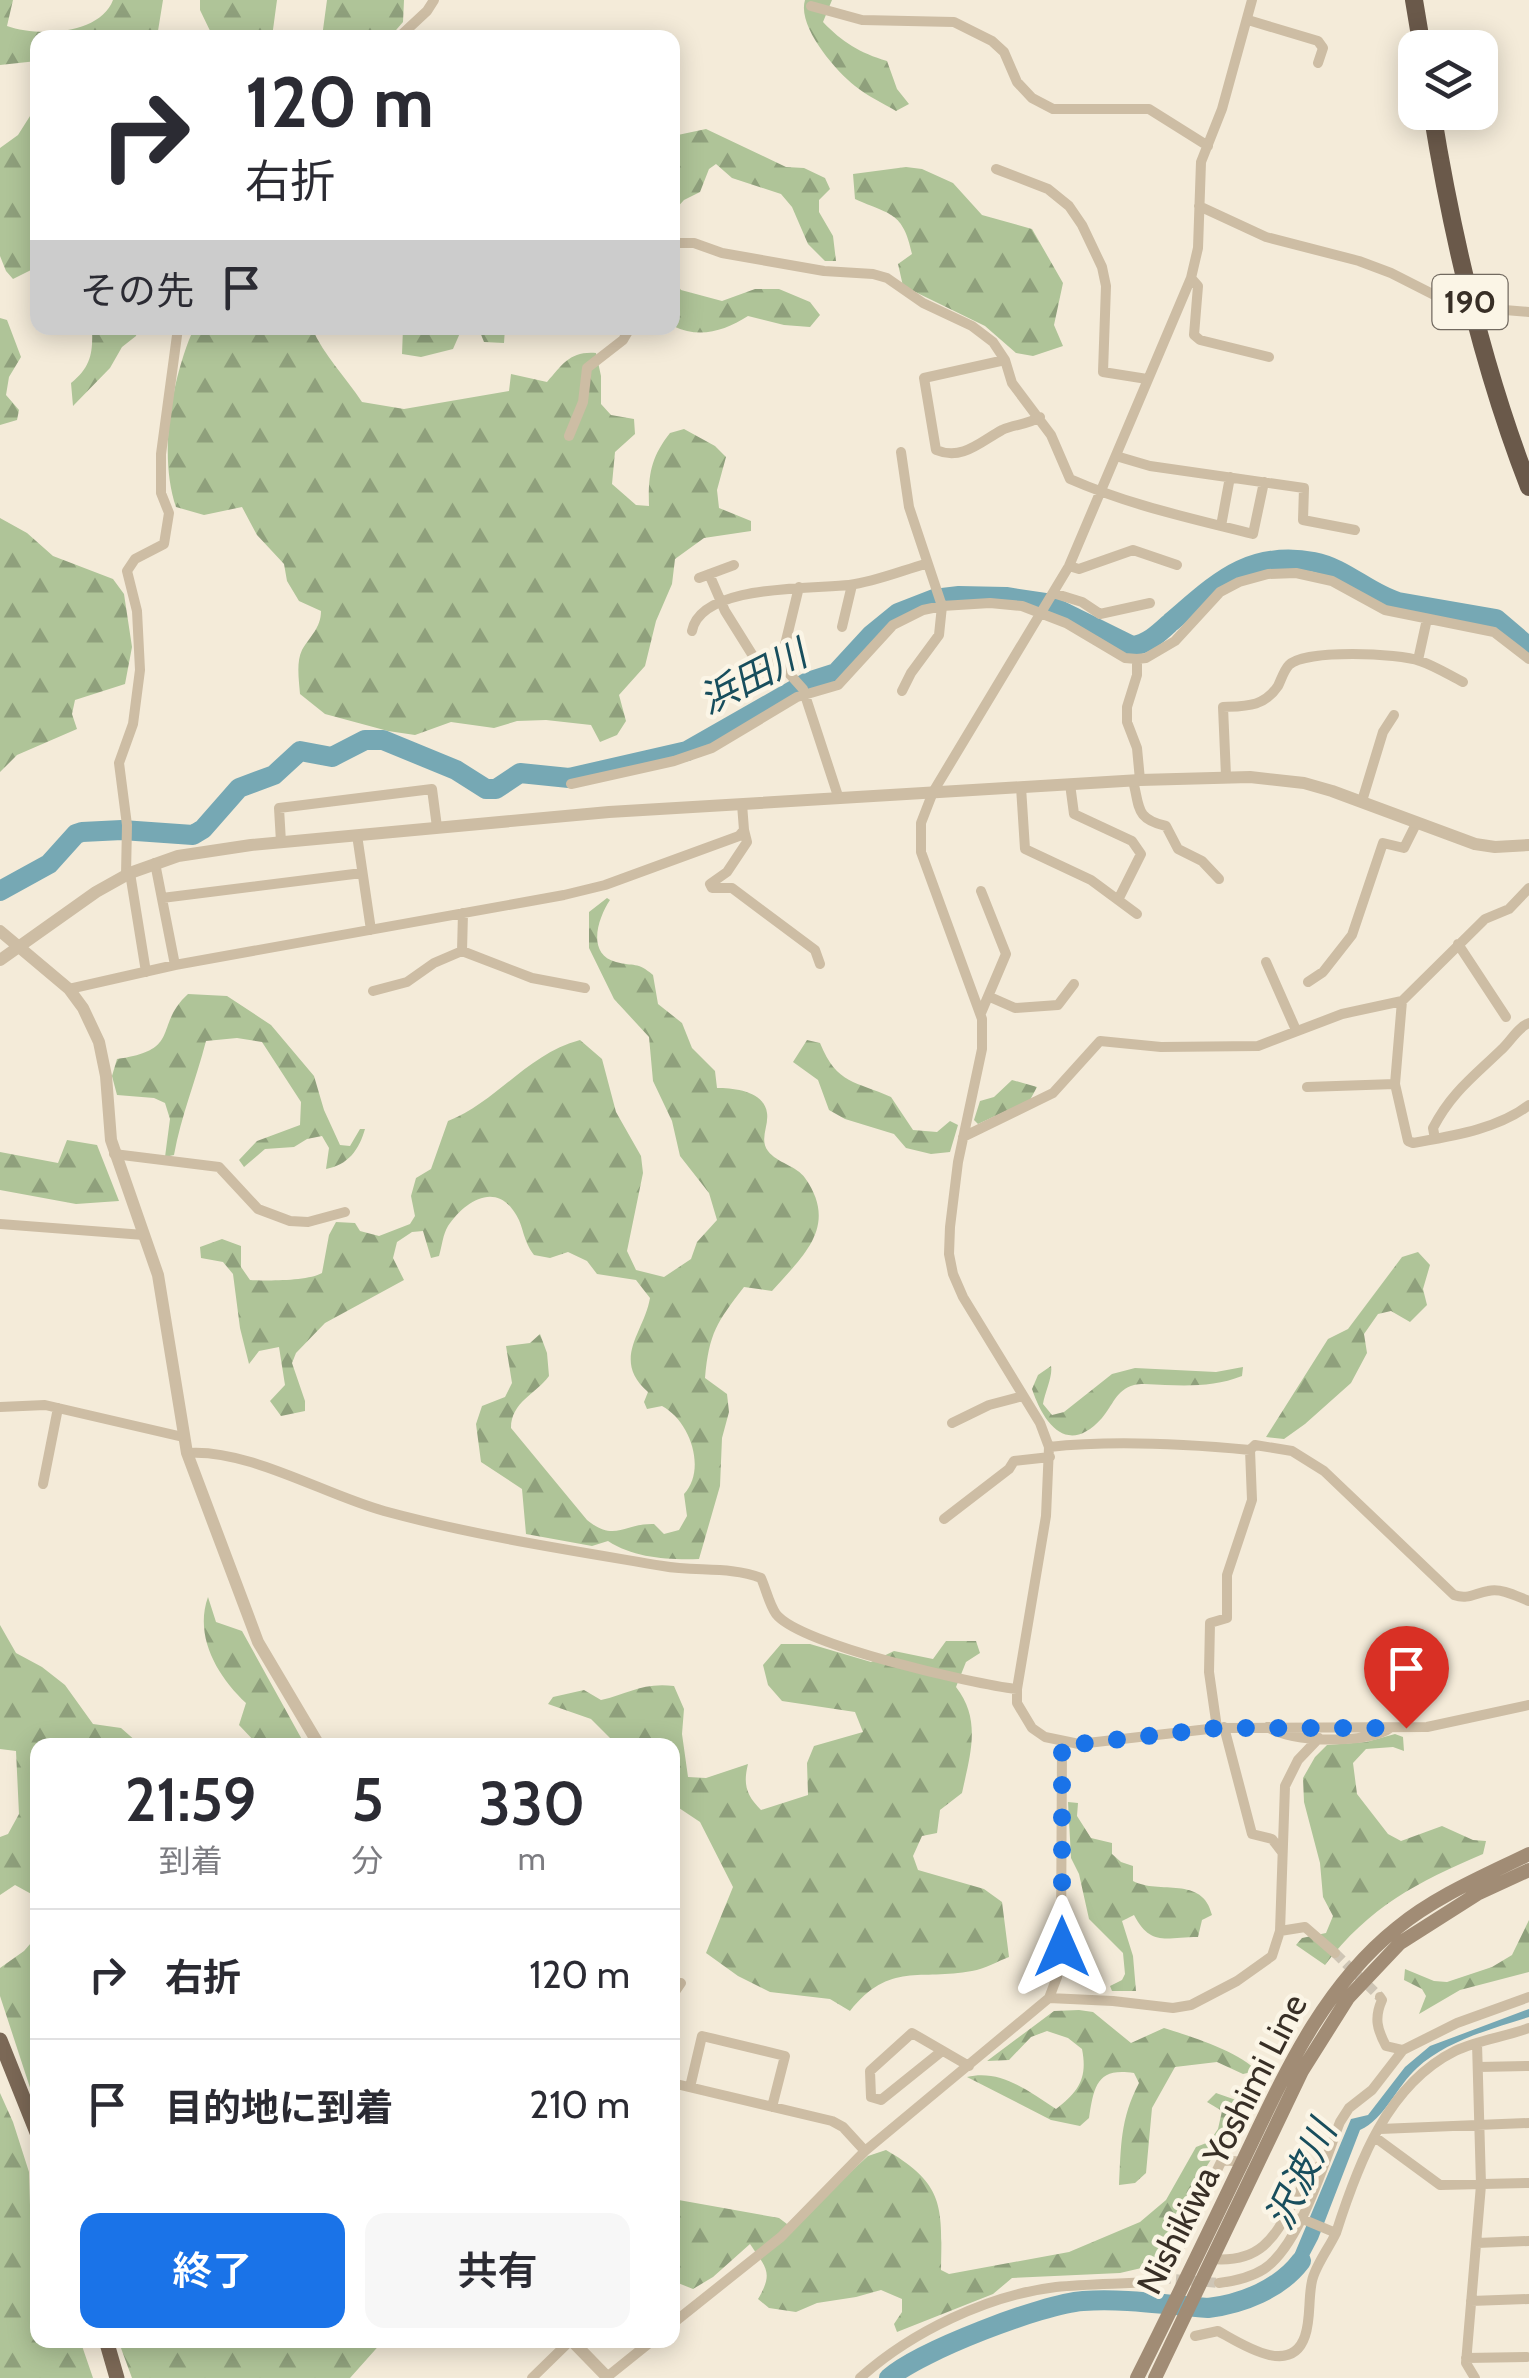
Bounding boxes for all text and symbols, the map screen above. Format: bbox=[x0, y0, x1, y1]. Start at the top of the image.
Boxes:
map controls bbox=[1398, 30, 1498, 130]
button: layers bbox=[1398, 30, 1498, 130]
text: 120 m bbox=[245, 59, 434, 145]
icon: right bbox=[80, 70, 210, 200]
text: 右折 bbox=[245, 154, 335, 208]
icon: arrive bbox=[214, 260, 269, 315]
text: その先 bbox=[80, 267, 194, 314]
road number: 190 bbox=[1432, 275, 1508, 329]
water label: 浜田川 bbox=[691, 628, 818, 723]
pin bbox=[1364, 1626, 1449, 1729]
icon: arrive bbox=[1379, 1641, 1434, 1696]
text: 21:59 bbox=[125, 1763, 257, 1836]
text: 5 bbox=[351, 1763, 384, 1836]
text: 330 bbox=[478, 1767, 585, 1840]
text: m bbox=[518, 1839, 546, 1878]
text: 到着 bbox=[159, 1841, 223, 1880]
text: 分 bbox=[352, 1841, 384, 1880]
position arrow bbox=[1010, 1895, 1114, 1999]
icon: right bbox=[80, 1947, 135, 2002]
text: 120 m bbox=[529, 1951, 630, 1998]
text: 右折 bbox=[165, 1954, 241, 2001]
street label: Nishikiwa Yoshimi Line bbox=[1127, 1987, 1316, 2301]
icon: arrive bbox=[80, 2077, 135, 2132]
text: 210 m bbox=[529, 2081, 630, 2128]
text: 目的地に到着 bbox=[165, 2084, 393, 2131]
water label: 沢波川 bbox=[1255, 2110, 1348, 2236]
button: 終了 bbox=[80, 2213, 345, 2328]
button: 共有 bbox=[365, 2213, 630, 2328]

